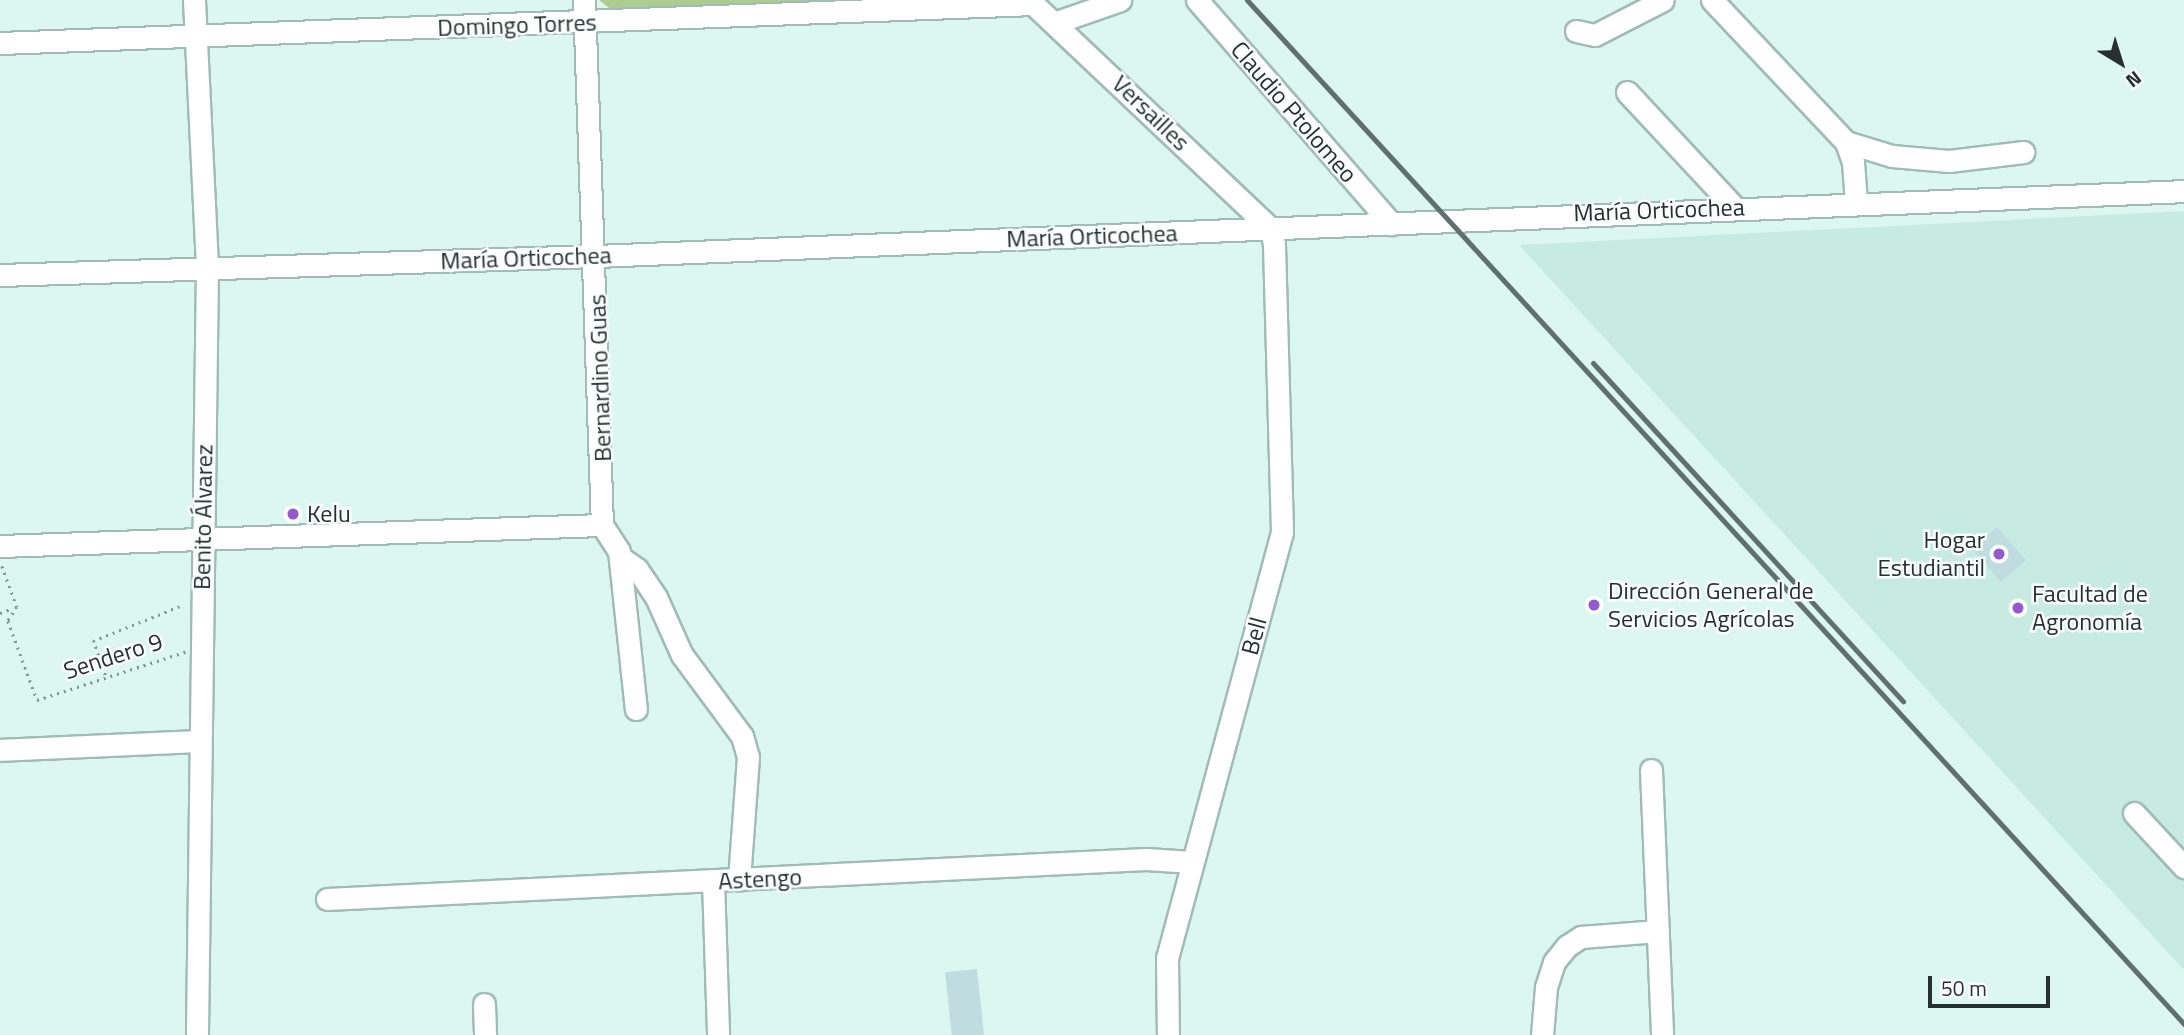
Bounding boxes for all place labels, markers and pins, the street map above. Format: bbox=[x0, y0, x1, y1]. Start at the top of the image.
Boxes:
place label: Kelu bbox=[307, 500, 351, 528]
marker: Kelu bbox=[285, 506, 301, 522]
place label: Hogar Estudiantil bbox=[1877, 526, 1985, 582]
marker: Hogar Estudiantil bbox=[1991, 546, 2007, 562]
place label: Dirección General de Servicios Agrícolas bbox=[1608, 577, 1814, 633]
place label: Facultad de Agronomía bbox=[2032, 580, 2148, 636]
marker: Dirección General de Servicios Agrícolas bbox=[1586, 597, 1602, 613]
marker: Facultad de Agronomía bbox=[2010, 600, 2026, 616]

